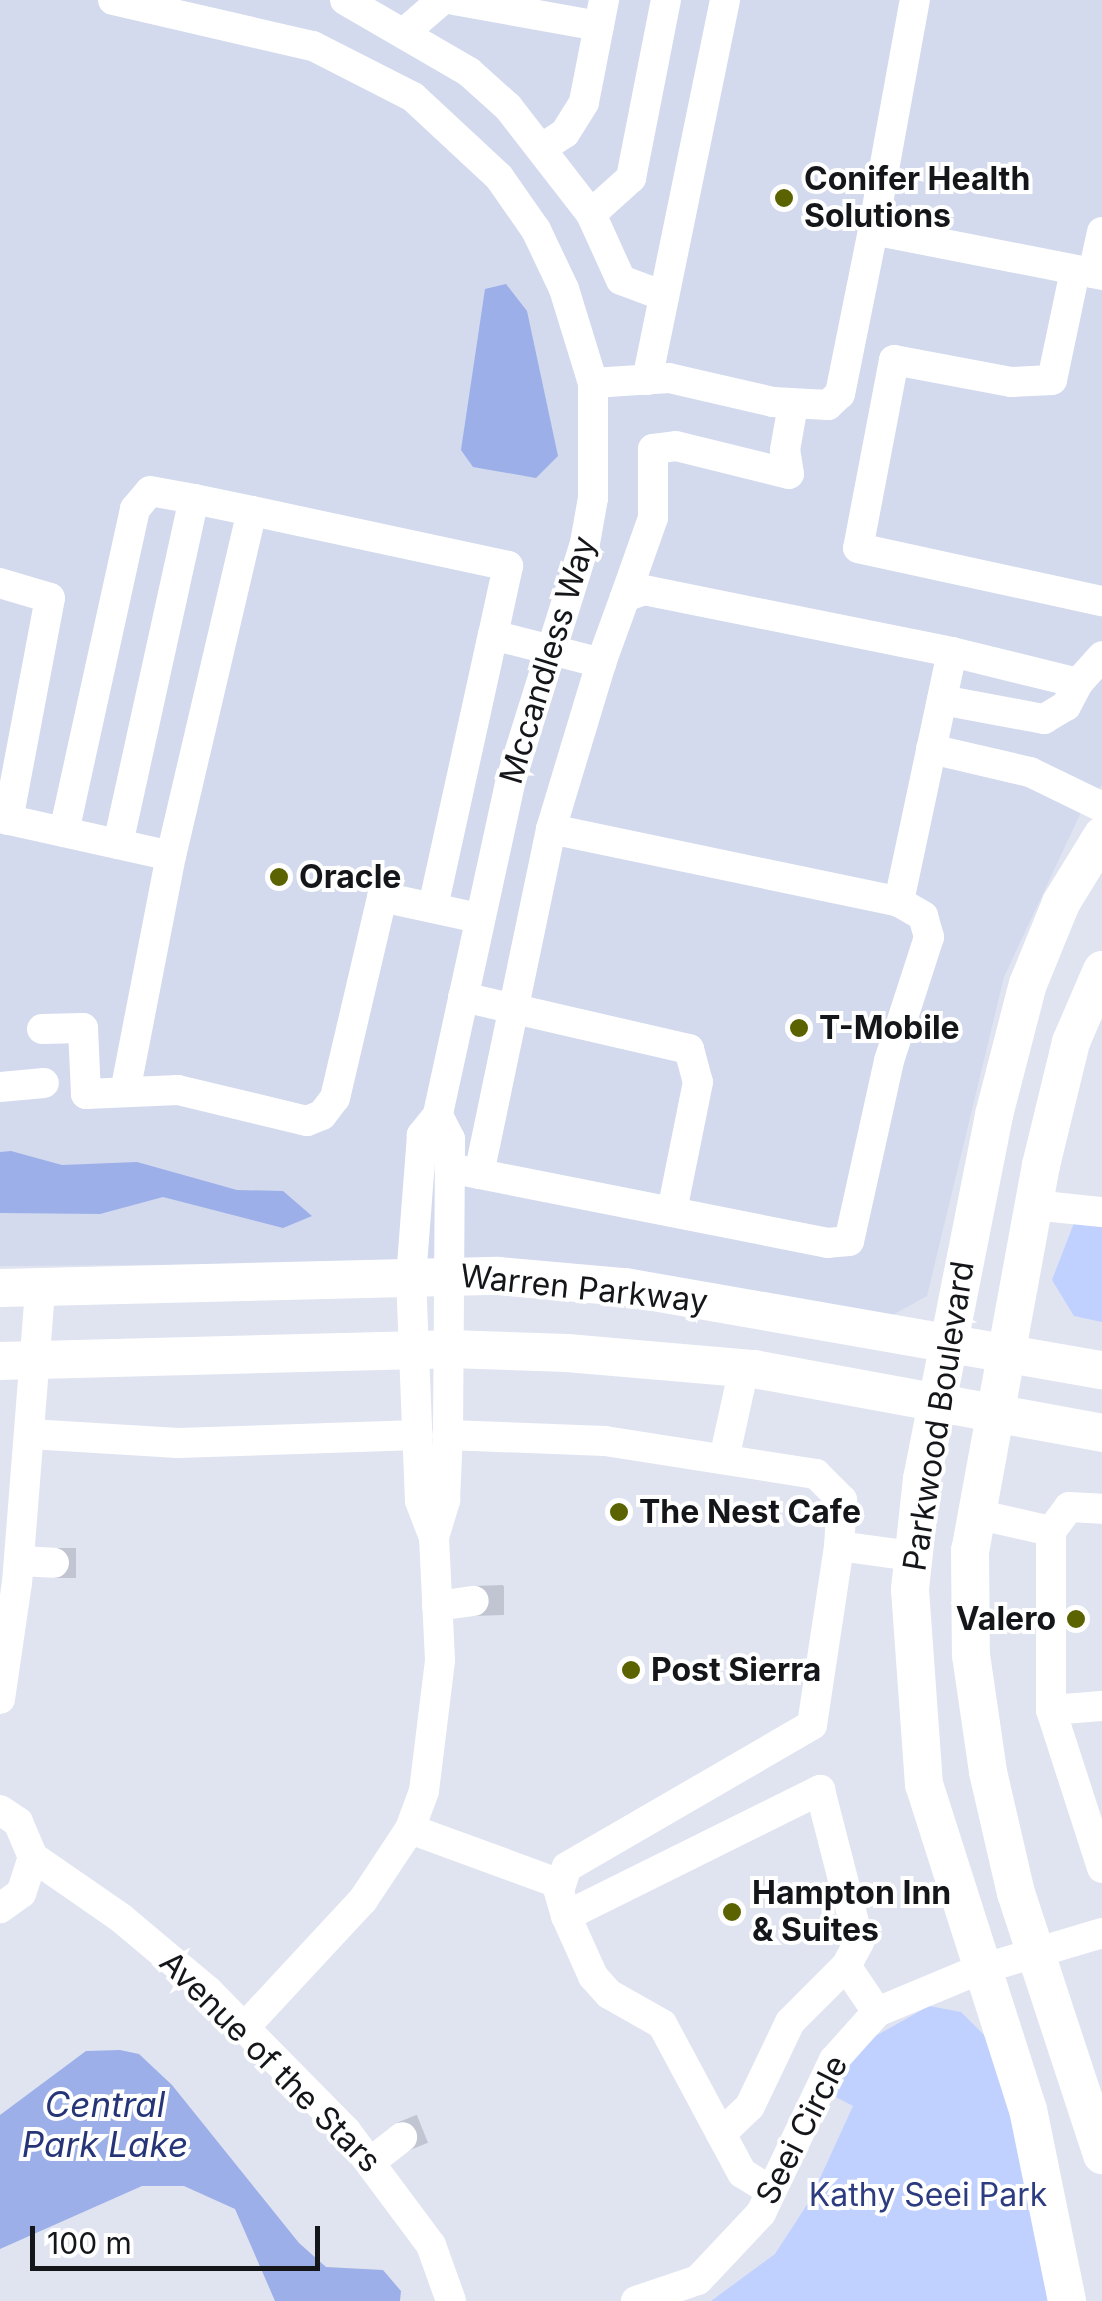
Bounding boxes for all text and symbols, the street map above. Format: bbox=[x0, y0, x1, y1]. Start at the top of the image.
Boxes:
place label: Conifer Health Solutions bbox=[804, 161, 1030, 236]
marker: Conifer Health Solutions bbox=[773, 187, 795, 209]
street label: Mccandless Way bbox=[492, 532, 604, 788]
place label: Oracle bbox=[299, 858, 401, 896]
marker: Oracle bbox=[268, 866, 290, 888]
place label: T-Mobile bbox=[819, 1009, 960, 1047]
marker: T-Mobile bbox=[788, 1017, 810, 1039]
street label: Warren Parkway bbox=[458, 1257, 710, 1321]
street label: Parkwood Boulevard bbox=[896, 1259, 982, 1573]
place label: The Nest Cafe bbox=[639, 1493, 861, 1531]
marker: The Nest Cafe bbox=[608, 1501, 630, 1523]
place label: Valero bbox=[956, 1600, 1056, 1638]
marker: Valero bbox=[1065, 1608, 1087, 1630]
place label: Post Sierra bbox=[651, 1651, 821, 1689]
marker: Post Sierra bbox=[620, 1659, 642, 1681]
place label: Hampton Inn & Suites bbox=[752, 1875, 951, 1950]
marker: Hampton Inn & Suites bbox=[721, 1901, 743, 1923]
street label: Avenue of the Stars bbox=[152, 1944, 388, 2180]
street label: Seei Circle bbox=[748, 2049, 856, 2211]
water label: Central Park Lake bbox=[22, 2083, 188, 2165]
park label: Kathy Seei Park bbox=[809, 2176, 1047, 2214]
scale bar bbox=[35, 2206, 325, 2268]
text: 100 m bbox=[47, 2225, 132, 2261]

